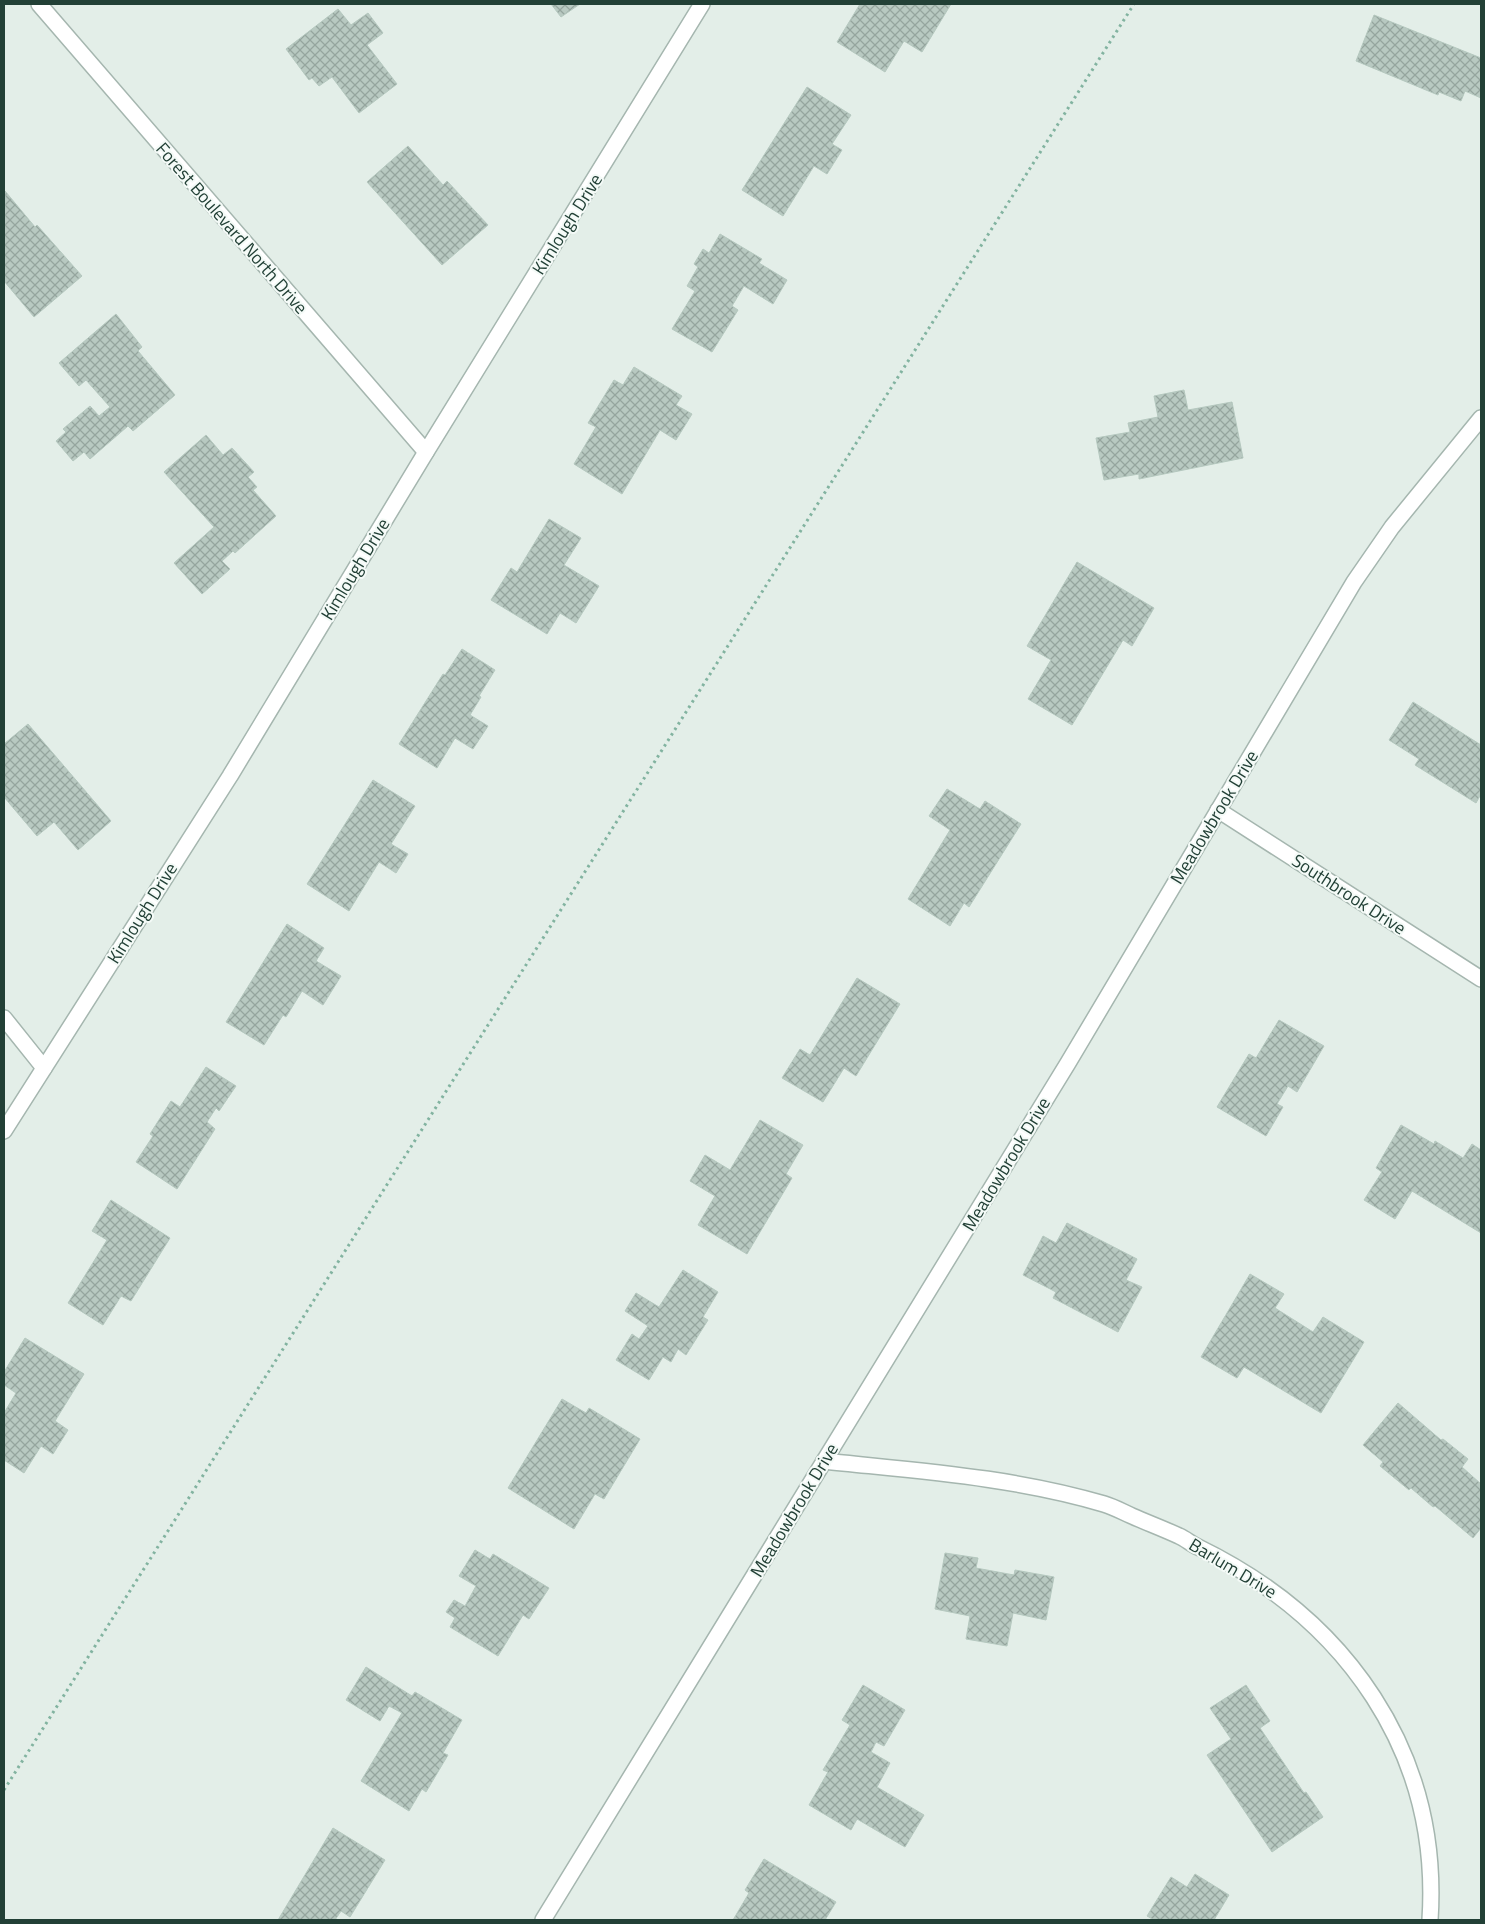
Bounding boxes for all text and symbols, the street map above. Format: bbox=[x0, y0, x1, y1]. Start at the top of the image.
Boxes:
street label: Forest Boulevard North Drive bbox=[150, 136, 314, 320]
street label: Kimlough Drive bbox=[525, 168, 609, 280]
street label: Kimlough Drive bbox=[314, 513, 396, 625]
street label: Meadowbrook Drive bbox=[1163, 745, 1265, 889]
street label: Southbrook Drive bbox=[1287, 847, 1411, 941]
street label: Kimlough Drive bbox=[100, 857, 184, 969]
street label: Meadowbrook Drive bbox=[955, 1092, 1057, 1236]
street label: Meadowbrook Drive bbox=[743, 1438, 845, 1582]
street label: Barlum Drive bbox=[1184, 1531, 1282, 1605]

